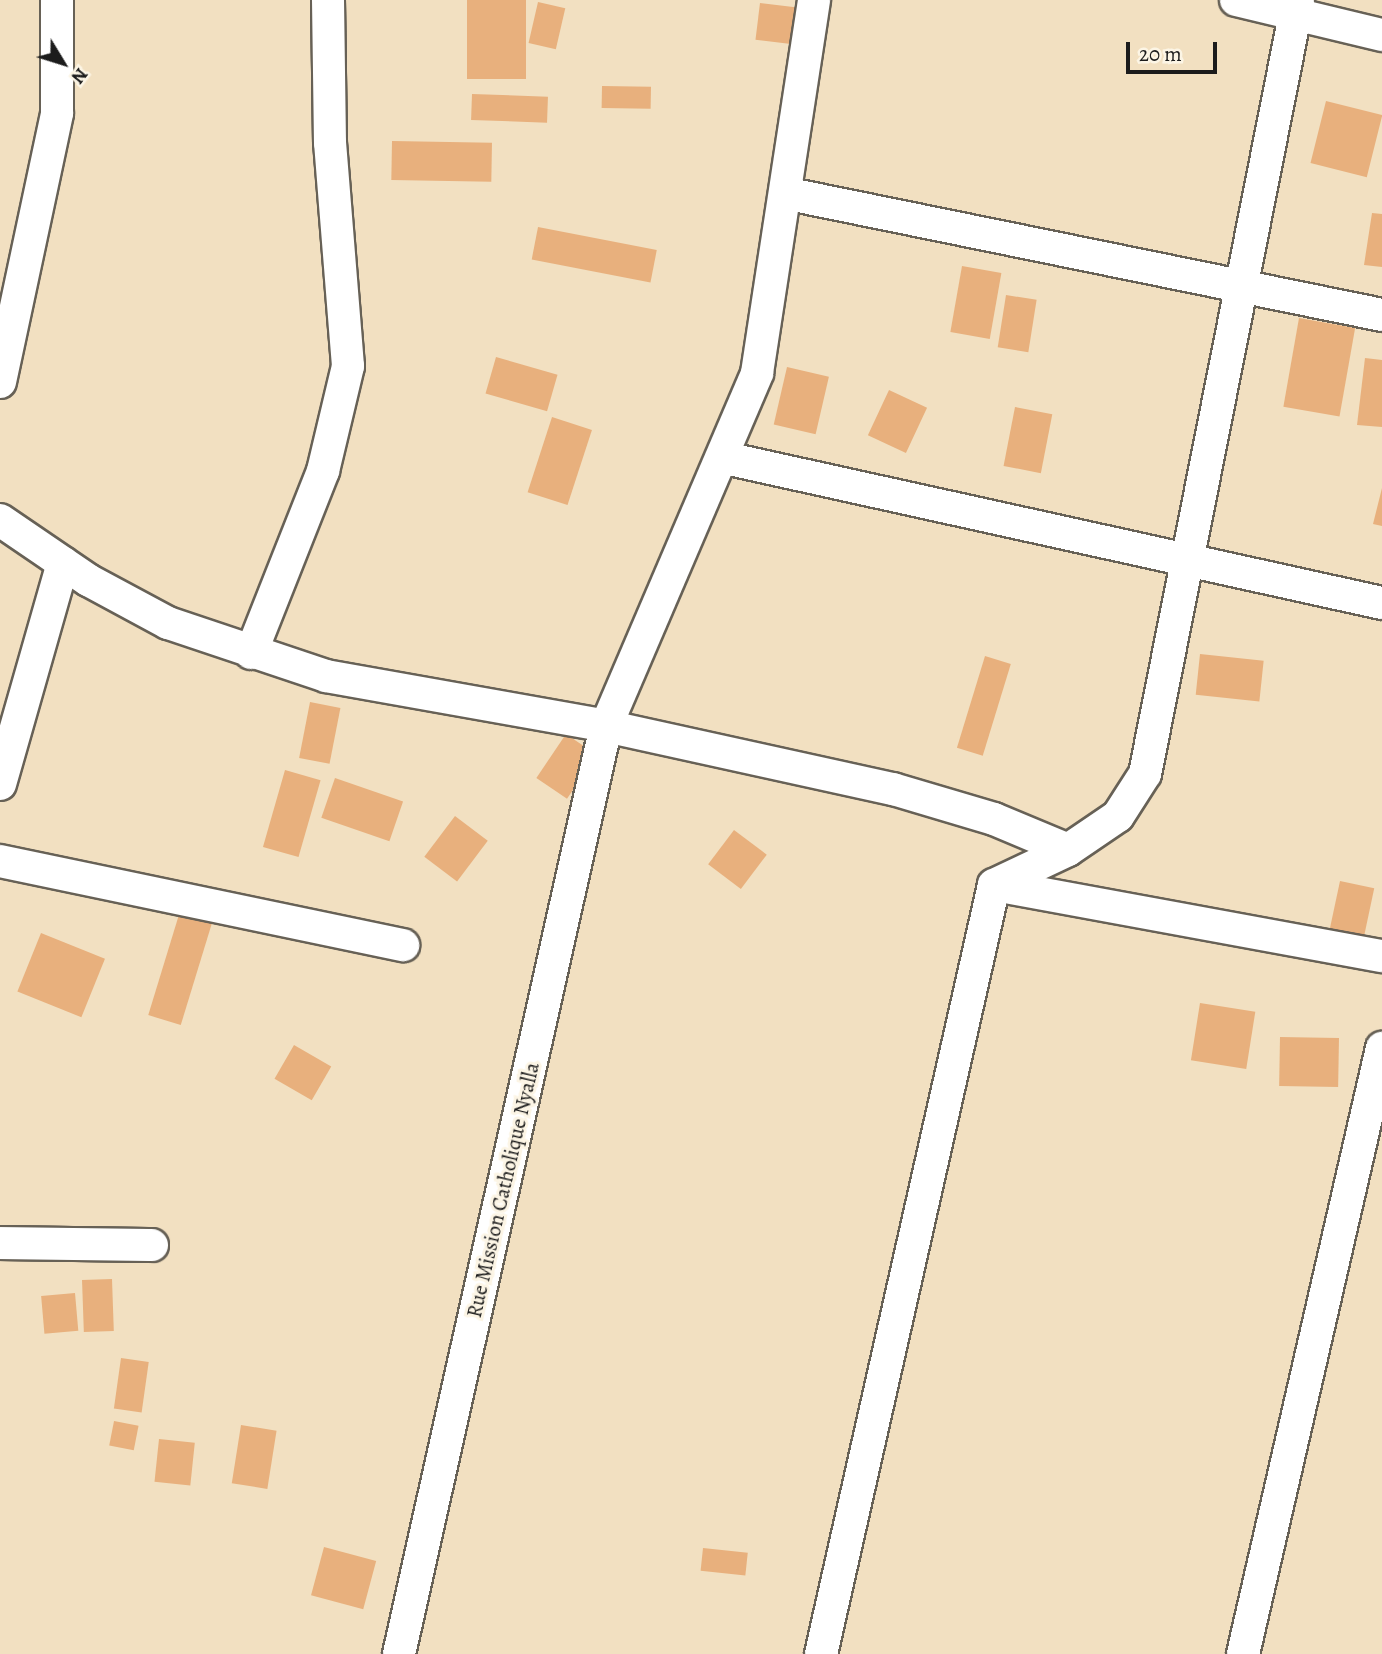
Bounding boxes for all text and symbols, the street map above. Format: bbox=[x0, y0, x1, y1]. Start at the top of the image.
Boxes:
north arrow bbox=[28, 28, 98, 98]
scale bar bbox=[1130, 28, 1221, 72]
text: 20 m bbox=[1139, 40, 1182, 68]
text: N bbox=[65, 62, 94, 89]
street label: Rue Mission Catholique Nyalla bbox=[461, 1060, 545, 1320]

